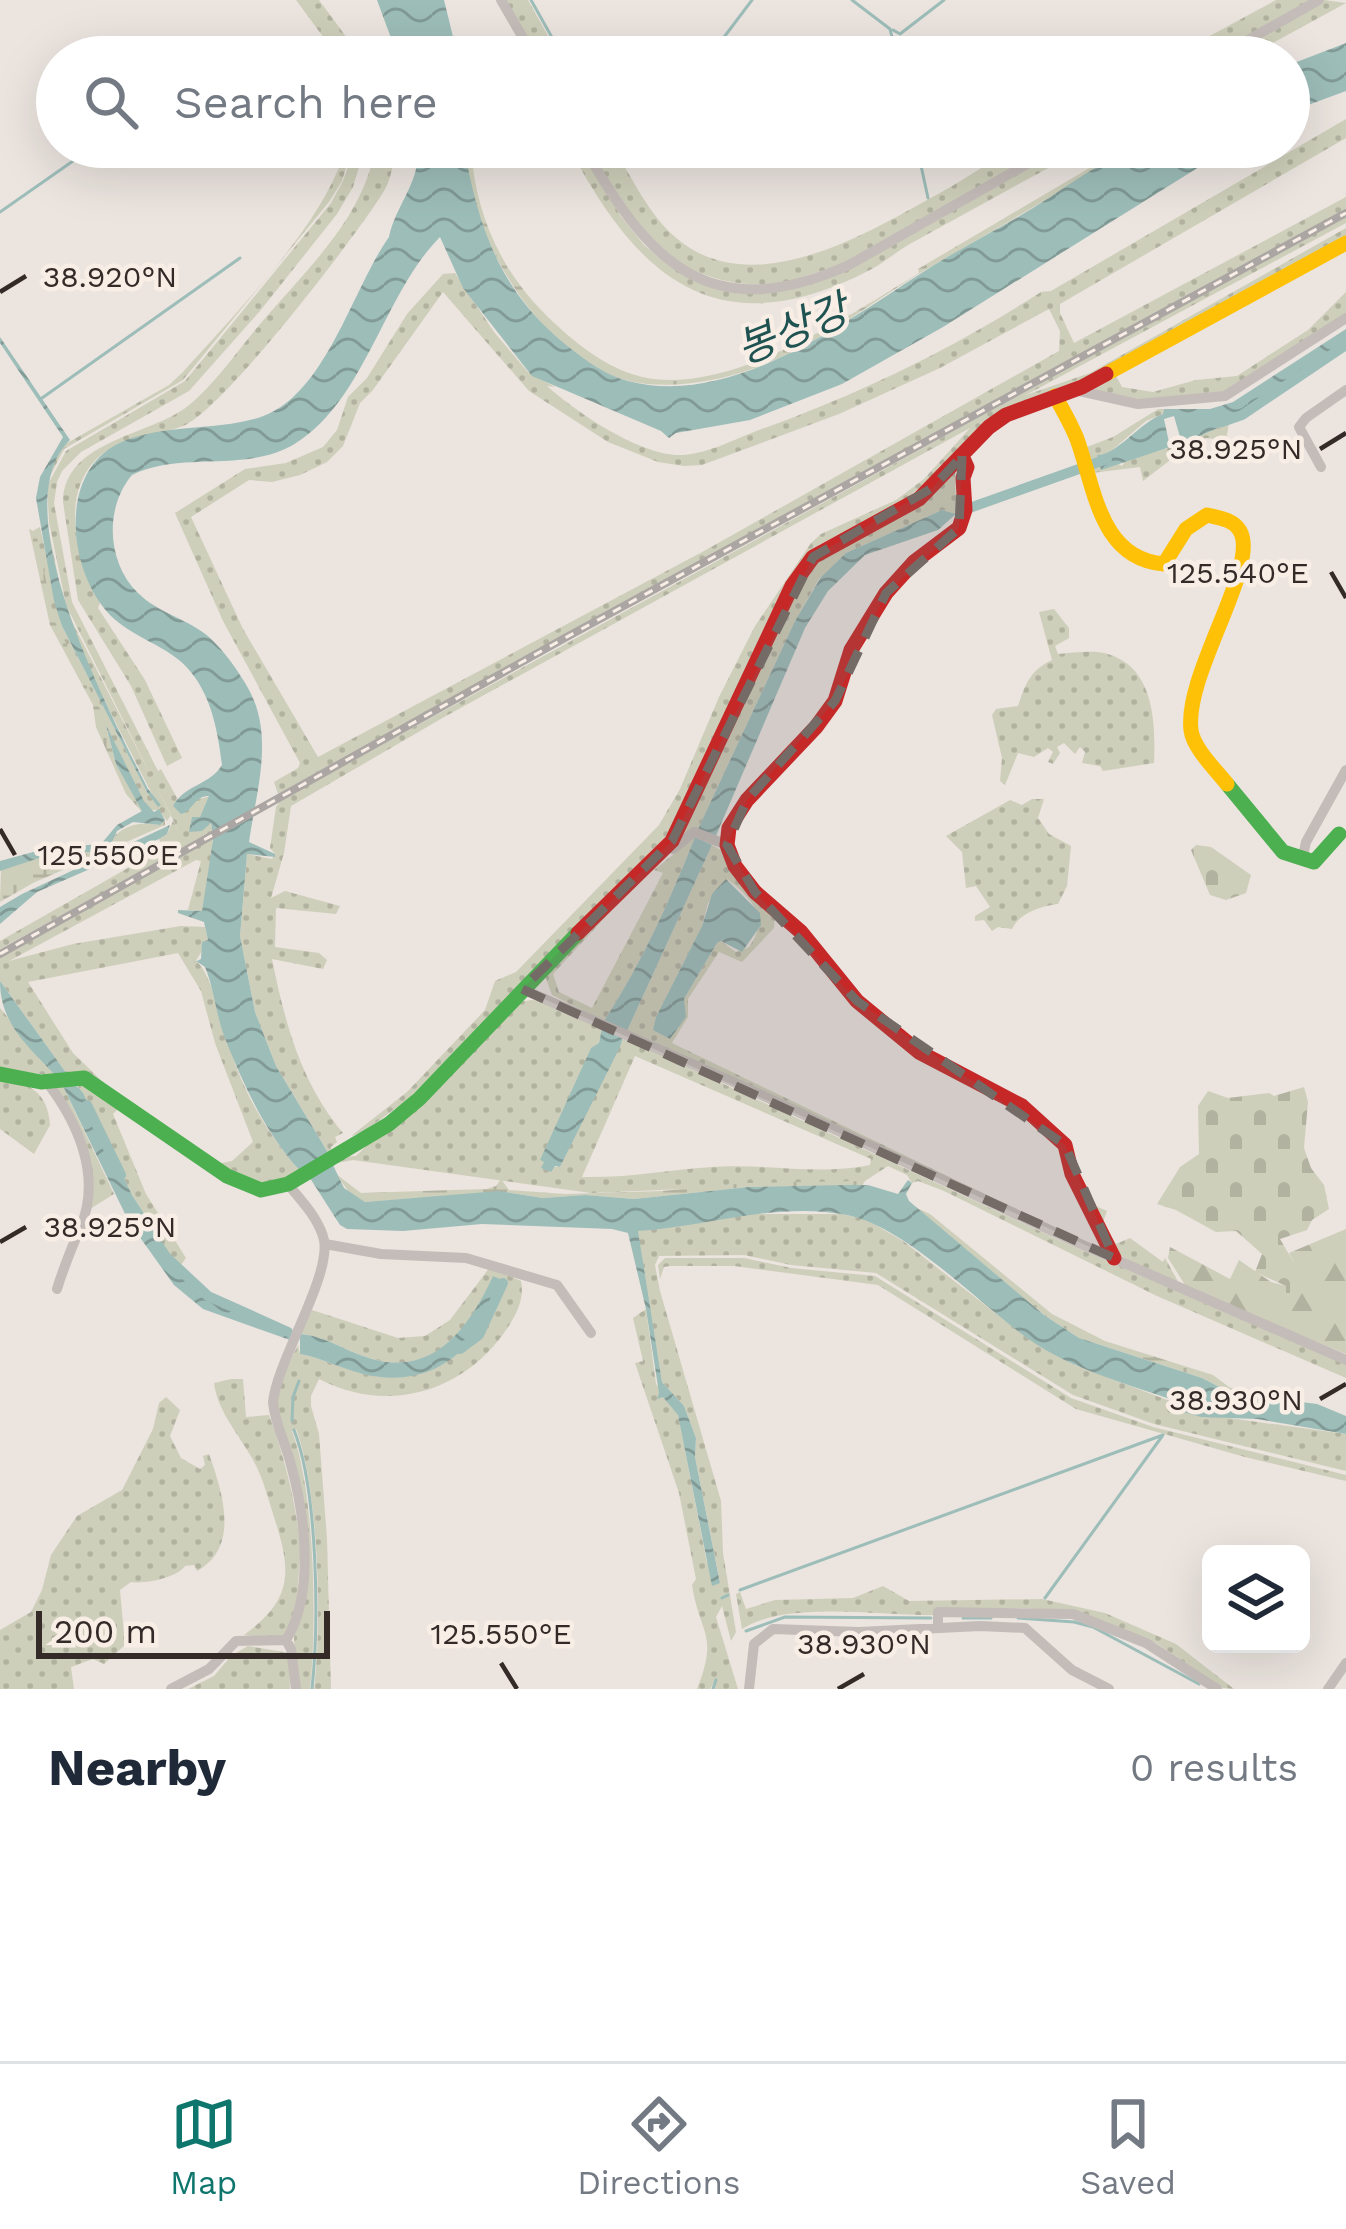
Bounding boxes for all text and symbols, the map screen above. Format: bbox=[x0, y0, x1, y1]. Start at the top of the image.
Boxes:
search box bbox=[36, 36, 1310, 168]
icon: search bbox=[78, 69, 144, 135]
text: Search here bbox=[174, 76, 438, 129]
text: 38.920°N bbox=[43, 259, 177, 294]
water label: 봉상강 bbox=[729, 283, 860, 374]
text: 38.925°N bbox=[1169, 431, 1303, 466]
text: 125.540°E bbox=[1167, 555, 1309, 590]
text: 125.550°E bbox=[37, 837, 179, 872]
text: 38.925°N bbox=[43, 1209, 177, 1244]
text: 38.930°N bbox=[1169, 1382, 1303, 1417]
map controls bbox=[1202, 1545, 1310, 1653]
button: layers bbox=[1202, 1545, 1310, 1653]
scale bar bbox=[36, 1605, 330, 1658]
text: 200 m bbox=[54, 1612, 157, 1651]
text: 125.550°E bbox=[430, 1616, 572, 1651]
text: 38.930°N bbox=[797, 1626, 931, 1661]
text: Nearby bbox=[48, 1738, 226, 1797]
text: 0 results bbox=[1130, 1745, 1298, 1790]
tab: Map bbox=[170, 2091, 237, 2202]
tab: Directions bbox=[577, 2091, 740, 2202]
tab: Saved bbox=[1080, 2091, 1176, 2202]

